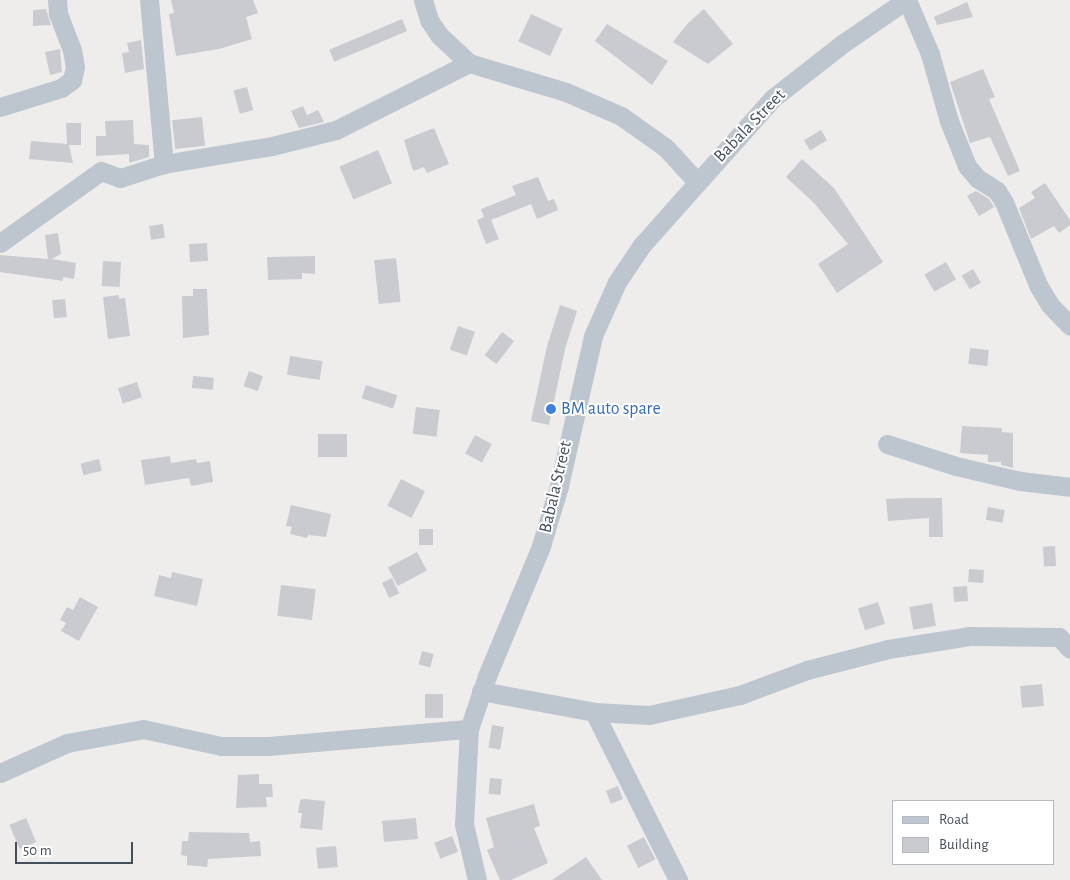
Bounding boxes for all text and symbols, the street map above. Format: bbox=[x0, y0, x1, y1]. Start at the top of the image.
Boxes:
street label: Babala Street bbox=[710, 85, 790, 167]
place label: BM auto spare bbox=[561, 398, 661, 420]
marker: BM auto spare bbox=[545, 403, 557, 415]
street label: Babala Street bbox=[535, 439, 577, 535]
legend bbox=[892, 800, 1055, 865]
text: Road bbox=[939, 812, 969, 827]
scale bar bbox=[18, 832, 135, 864]
text: Building bbox=[939, 837, 989, 852]
text: 50 m bbox=[23, 843, 52, 858]

